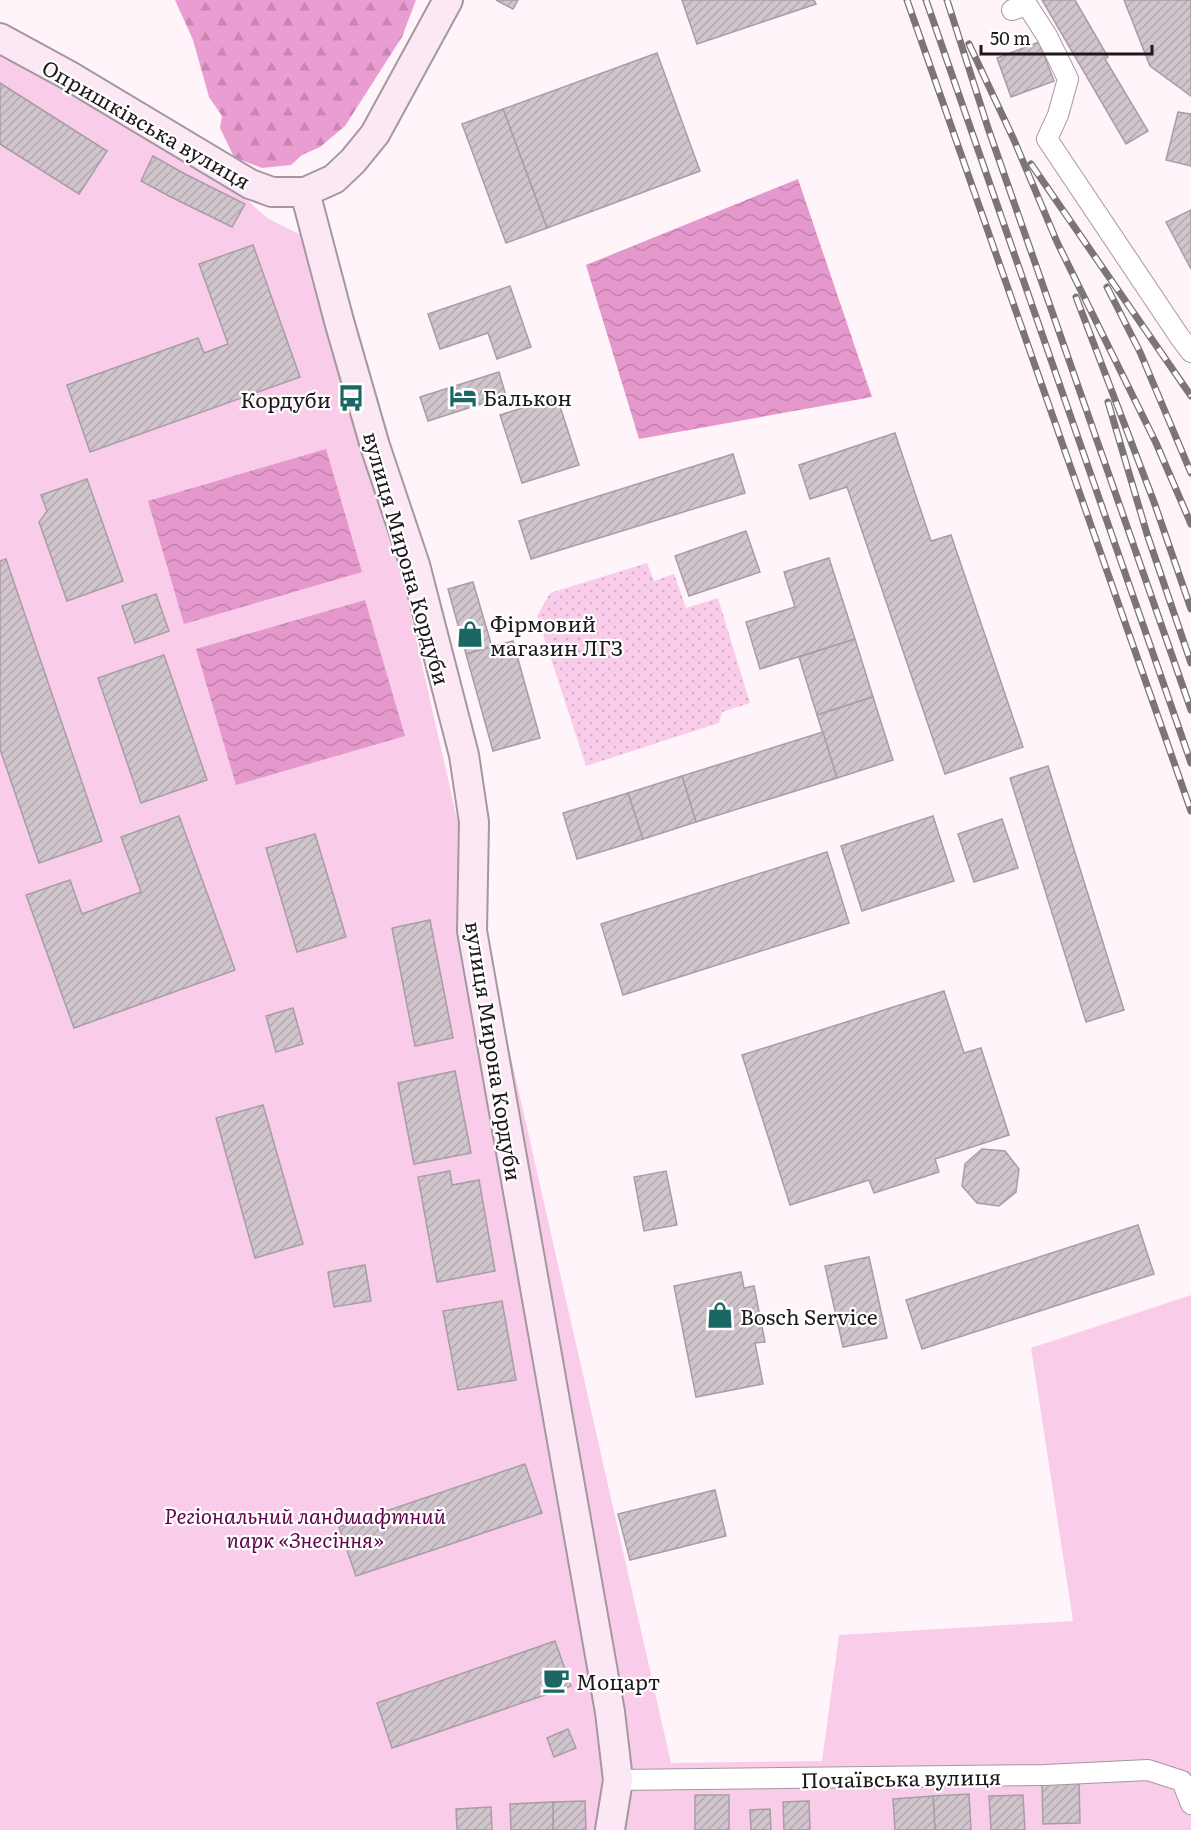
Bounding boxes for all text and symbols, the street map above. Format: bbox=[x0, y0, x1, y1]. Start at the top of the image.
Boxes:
scale bar bbox=[981, 18, 1152, 56]
text: 50 m bbox=[990, 24, 1031, 51]
street label: Опришківська вулиця bbox=[37, 51, 257, 195]
hotel icon: Балькон bbox=[448, 381, 478, 411]
place label: Балькон bbox=[483, 381, 572, 412]
place label: Кордуби bbox=[240, 383, 331, 414]
bus stop icon: Кордуби bbox=[336, 383, 366, 413]
street label: вулиця Мирона Кордуби bbox=[357, 428, 459, 688]
place label: Фірмовий магазин ЛГЗ bbox=[490, 607, 623, 662]
shop icon: Фірмовий магазин ЛГЗ bbox=[455, 619, 485, 649]
street label: вулиця Мирона Кордуби bbox=[459, 919, 531, 1183]
shop icon: Bosch Service bbox=[705, 1300, 735, 1330]
place label: Bosch Service bbox=[740, 1300, 878, 1331]
park label: Регіональний ландшафтний парк «Знесіння» bbox=[164, 1499, 447, 1554]
cafe icon: Моцарт bbox=[541, 1665, 571, 1695]
place label: Моцарт bbox=[576, 1665, 660, 1696]
street label: Почаївська вулиця bbox=[800, 1760, 1002, 1794]

